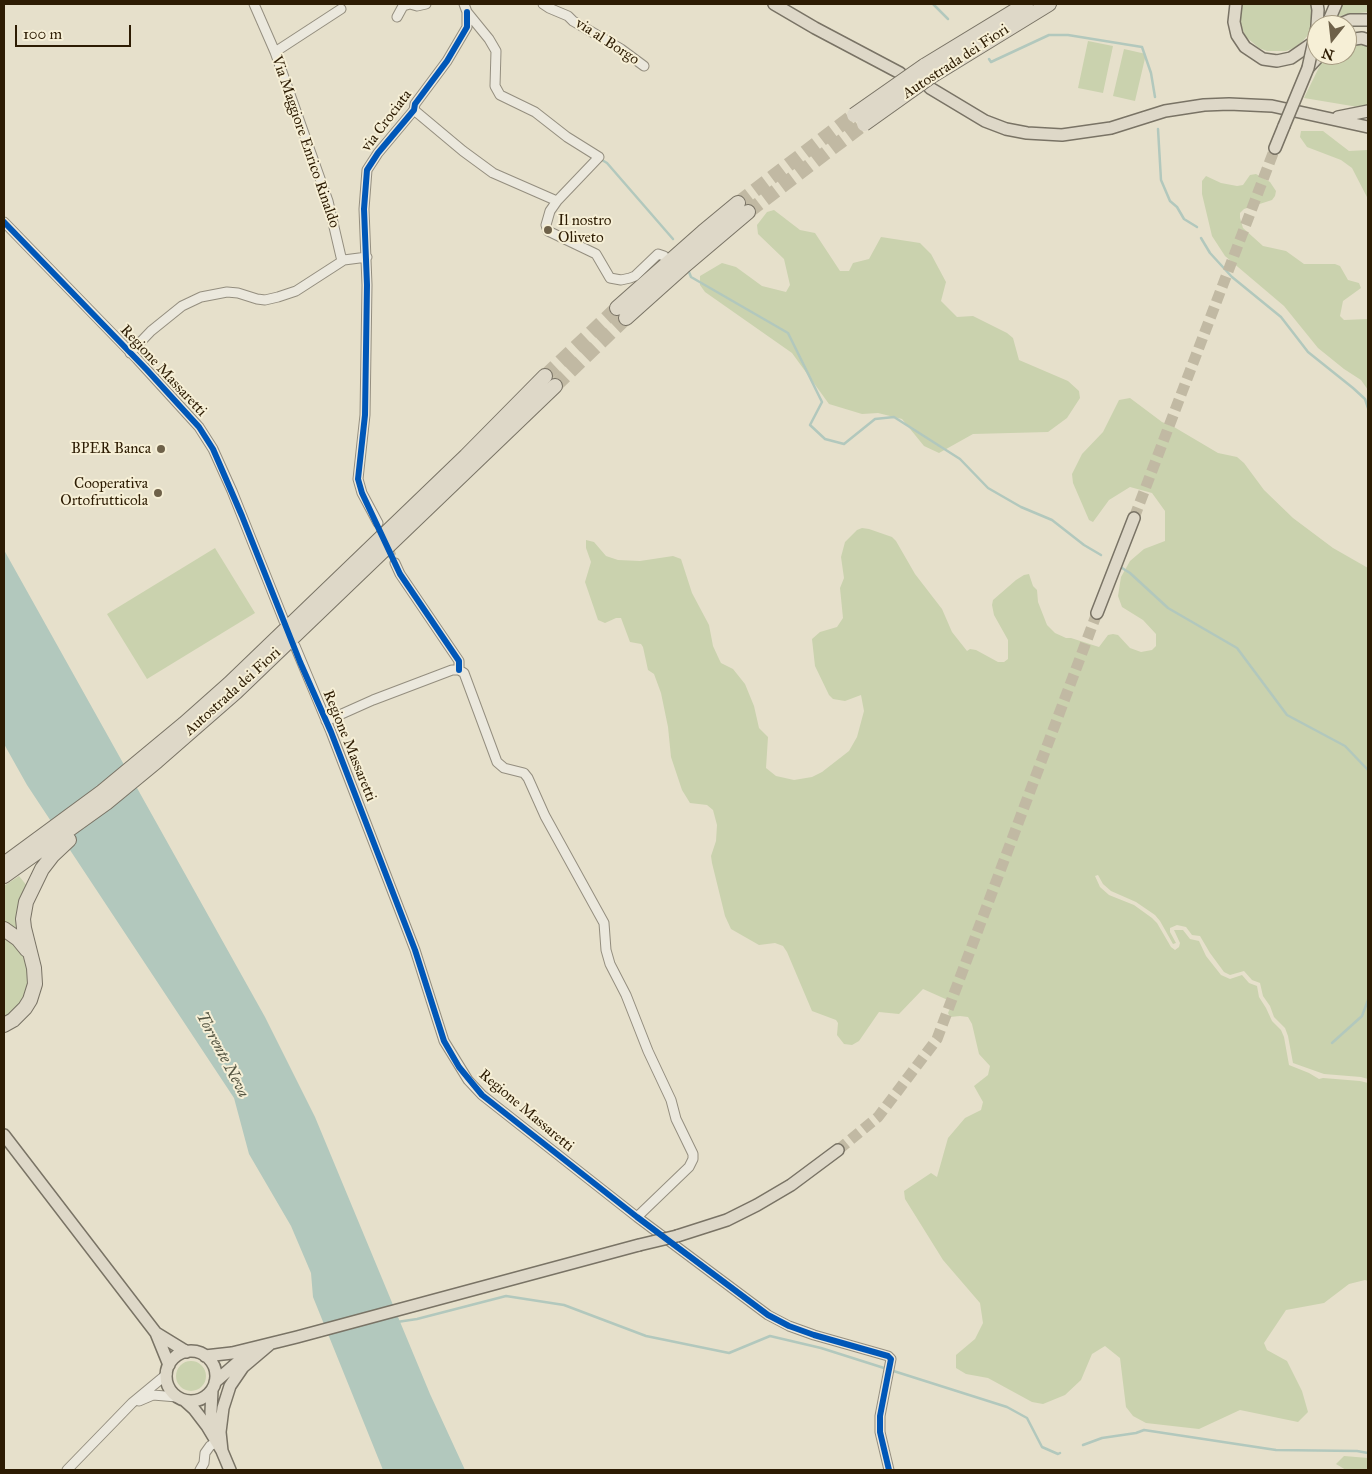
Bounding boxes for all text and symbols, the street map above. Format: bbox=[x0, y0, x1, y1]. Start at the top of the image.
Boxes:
scale bar bbox=[18, 15, 134, 47]
street label: via al Borgo bbox=[572, 15, 642, 69]
north arrow bbox=[1307, 15, 1357, 65]
street label: Autostrada dei Fiori bbox=[899, 21, 1013, 103]
text: 100 m bbox=[23, 25, 62, 43]
text: N bbox=[1320, 44, 1336, 64]
street label: Via Maggiore Enrico Rinaldo bbox=[267, 54, 343, 230]
street label: via Crociata bbox=[358, 87, 416, 155]
place label: Il nostro Oliveto bbox=[558, 212, 612, 247]
marker: Il nostro Oliveto bbox=[542, 224, 554, 236]
street label: Regione Massaretti bbox=[116, 321, 210, 421]
place label: BPER Banca bbox=[71, 440, 151, 458]
marker: BPER Banca bbox=[155, 443, 167, 455]
place label: Cooperativa Ortofrutticola bbox=[60, 475, 148, 510]
marker: Cooperativa Ortofrutticola bbox=[152, 487, 164, 499]
street label: Autostrada dei Fiori bbox=[181, 644, 285, 740]
street label: Regione Massaretti bbox=[318, 688, 380, 804]
water label: Torrente Neva bbox=[191, 1009, 253, 1101]
street label: Regione Massaretti bbox=[475, 1066, 577, 1156]

